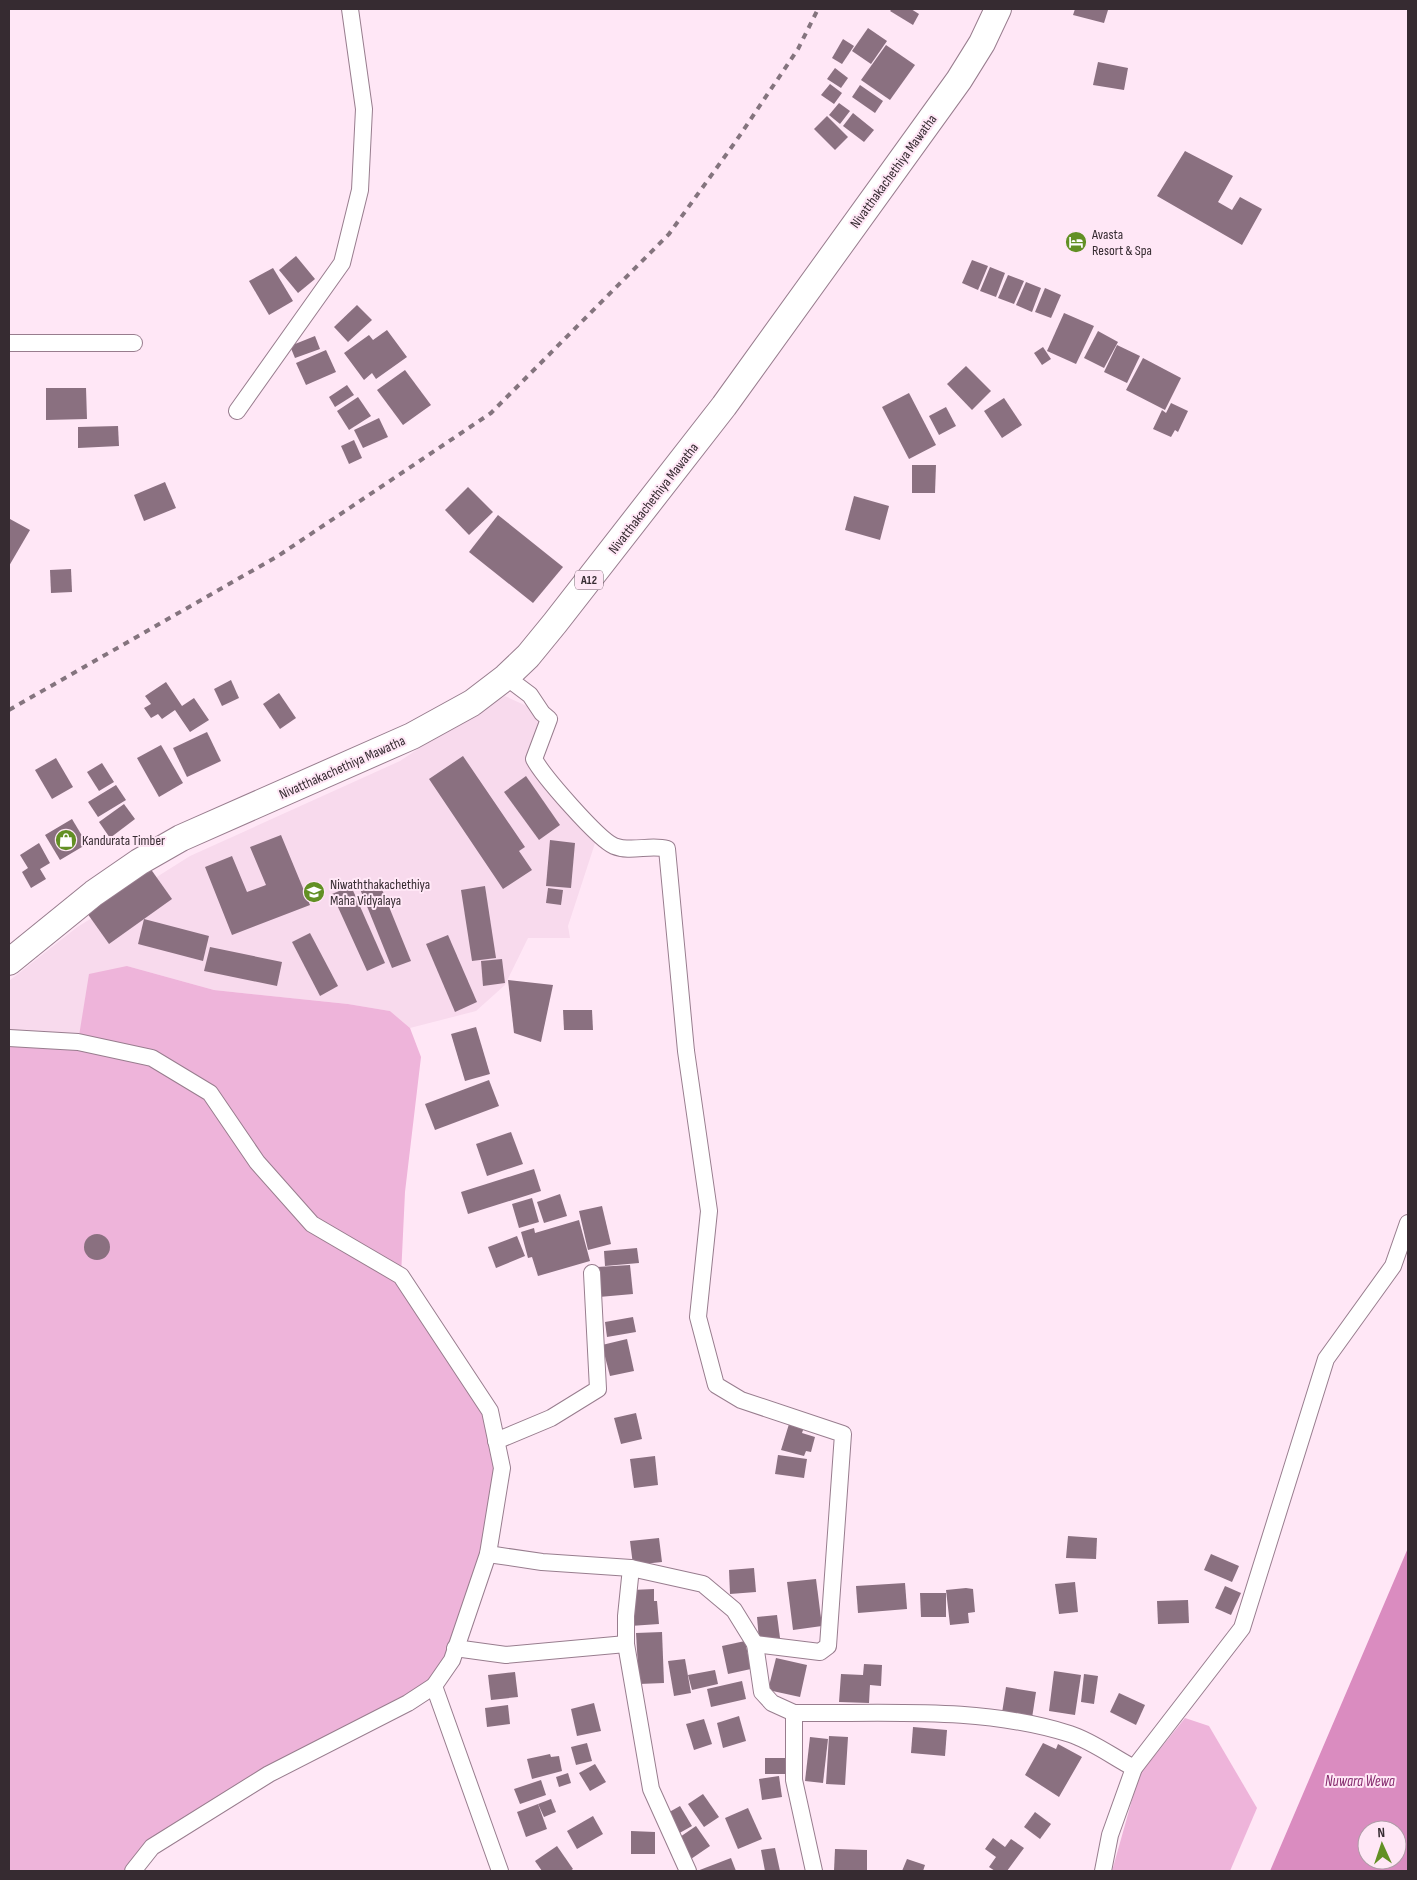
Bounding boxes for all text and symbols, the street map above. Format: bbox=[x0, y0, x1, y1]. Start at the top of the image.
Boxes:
street label: Nivatthakachethiya Mawatha bbox=[846, 111, 940, 231]
place label: Avasta Resort & Spa bbox=[1091, 226, 1152, 259]
hotel icon: Avasta Resort & Spa bbox=[1064, 230, 1088, 254]
street label: Nivatthakachethiya Mawatha bbox=[605, 439, 702, 557]
road number: A12 bbox=[575, 570, 603, 590]
street label: Nivatthakachethiya Mawatha bbox=[277, 732, 408, 803]
shop icon: Kandurata Timber bbox=[54, 828, 78, 852]
place label: Kandurata Timber bbox=[82, 832, 165, 849]
place label: Niwaththakachethiya Maha Vidyalaya bbox=[330, 876, 430, 909]
school or university icon: Niwaththakachethiya Maha Vidyalaya bbox=[302, 880, 326, 904]
water label: Nuwara Wewa bbox=[1325, 1772, 1395, 1791]
north arrow bbox=[1357, 1820, 1407, 1870]
text: N bbox=[1377, 1824, 1386, 1841]

